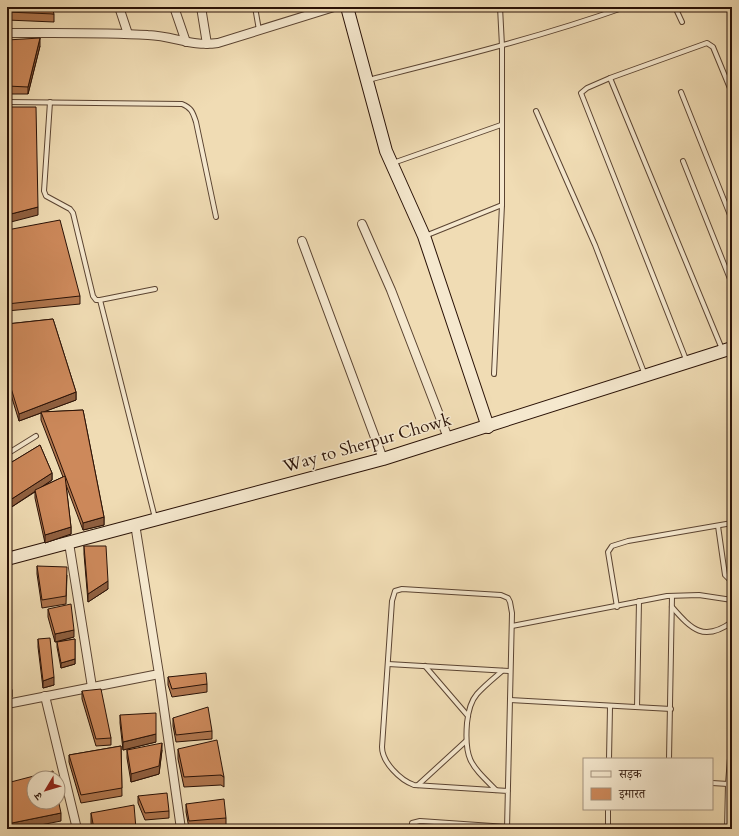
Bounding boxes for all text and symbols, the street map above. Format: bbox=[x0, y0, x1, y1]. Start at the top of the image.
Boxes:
street label: Way to Sherpur Chowk bbox=[279, 408, 455, 478]
legend bbox=[583, 758, 713, 810]
text: सड़क bbox=[618, 766, 643, 782]
north arrow bbox=[26, 770, 66, 810]
text: इमारत bbox=[618, 786, 646, 802]
text: उ bbox=[30, 788, 47, 803]

